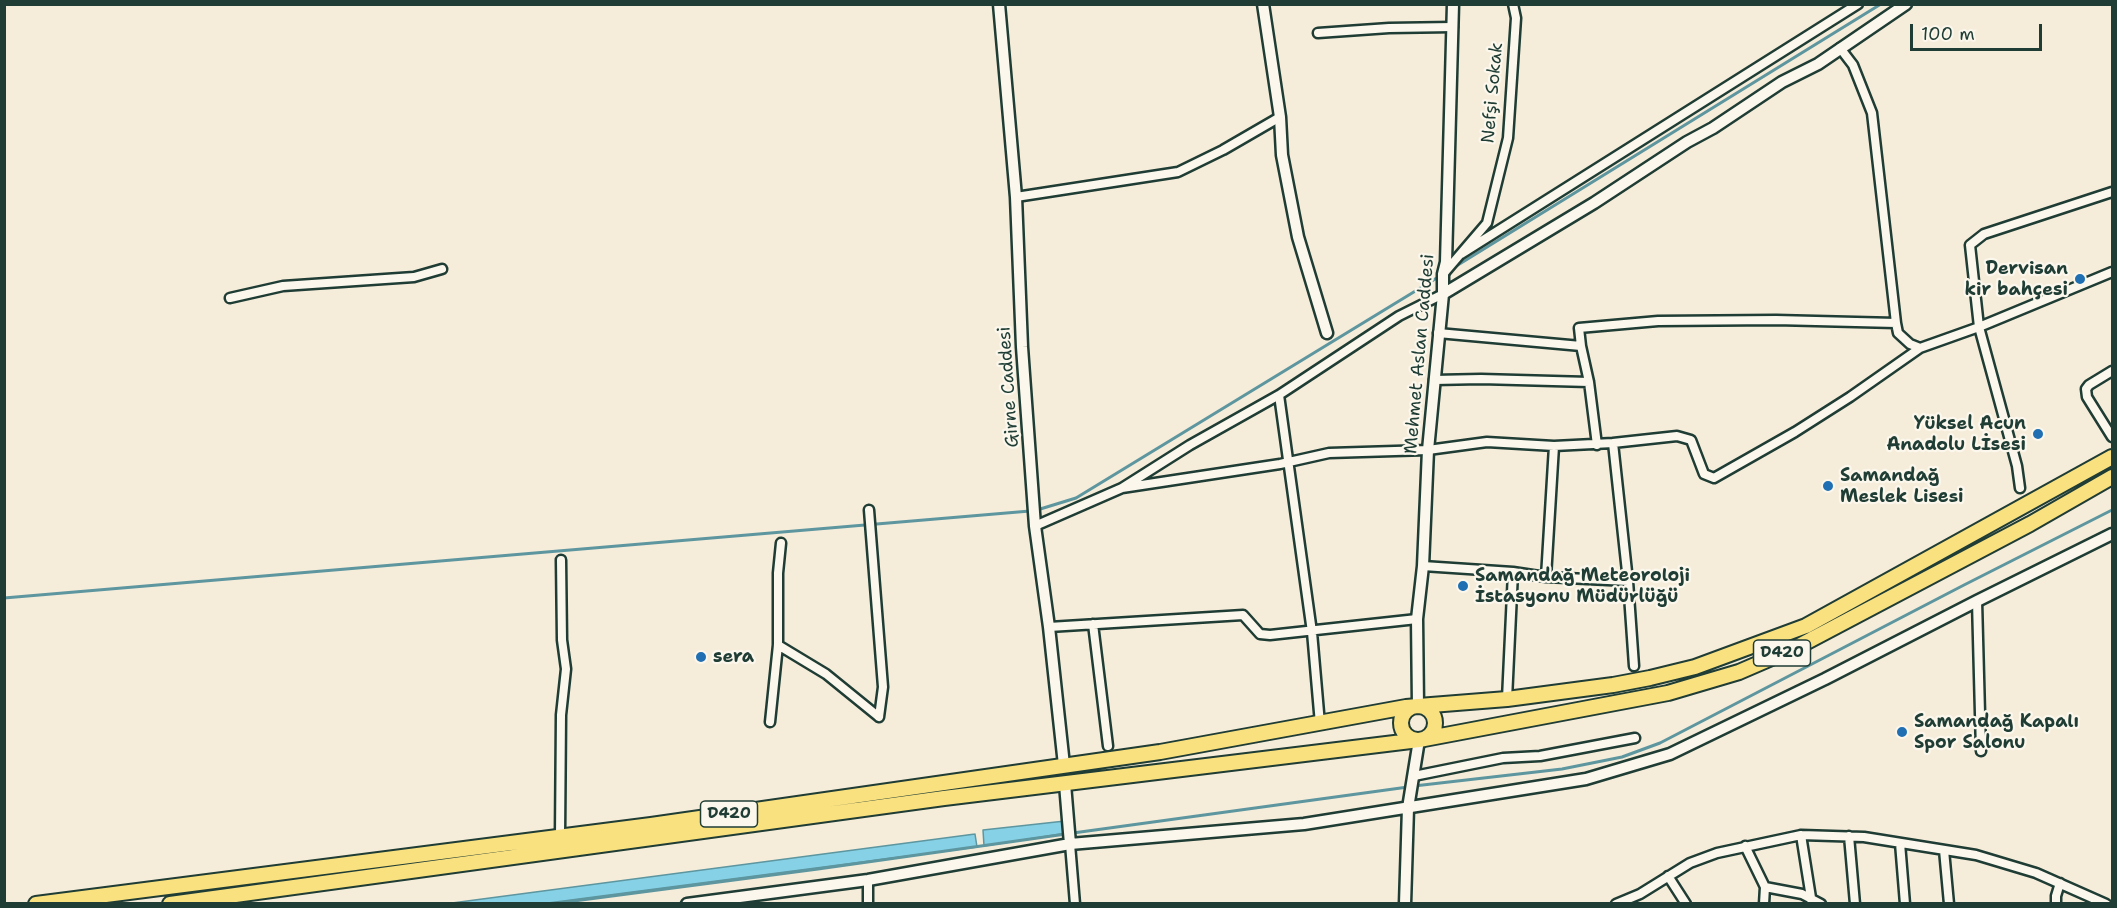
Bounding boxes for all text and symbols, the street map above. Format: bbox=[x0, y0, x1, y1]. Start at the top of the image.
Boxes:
scale bar bbox=[1913, 12, 2045, 50]
text: 100 m bbox=[1921, 22, 1975, 46]
street label: Nefşi Sokak bbox=[1478, 42, 1508, 144]
street label: Mehmet Aslan Caddesi bbox=[1400, 253, 1440, 455]
place label: Dervisan kir bahçesi bbox=[1964, 258, 2068, 300]
marker: Dervisan kir bahçesi bbox=[2073, 272, 2087, 286]
street label: Girne Caddesi bbox=[994, 326, 1024, 448]
place label: Yüksel Acun Anadolu Lİsesi bbox=[1886, 413, 2026, 456]
marker: Yüksel Acun Anadolu Lİsesi bbox=[2031, 427, 2045, 441]
place label: Samandağ Meslek Lisesi bbox=[1840, 465, 1964, 508]
marker: Samandağ Meslek Lisesi bbox=[1821, 479, 1835, 493]
place label: Samandağ Meteoroloji İstasyonu Müdürlüğü bbox=[1475, 565, 1690, 608]
marker: Samandağ Meteoroloji İstasyonu Müdürlüğü bbox=[1456, 579, 1470, 593]
road number: D420 bbox=[1754, 640, 1810, 666]
place label: sera bbox=[713, 646, 754, 668]
marker: sera bbox=[694, 650, 708, 664]
place label: Samandağ Kapalı Spor Salonu bbox=[1914, 711, 2079, 754]
marker: Samandağ Kapalı Spor Salonu bbox=[1895, 725, 1909, 739]
road number: D420 bbox=[700, 801, 758, 827]

